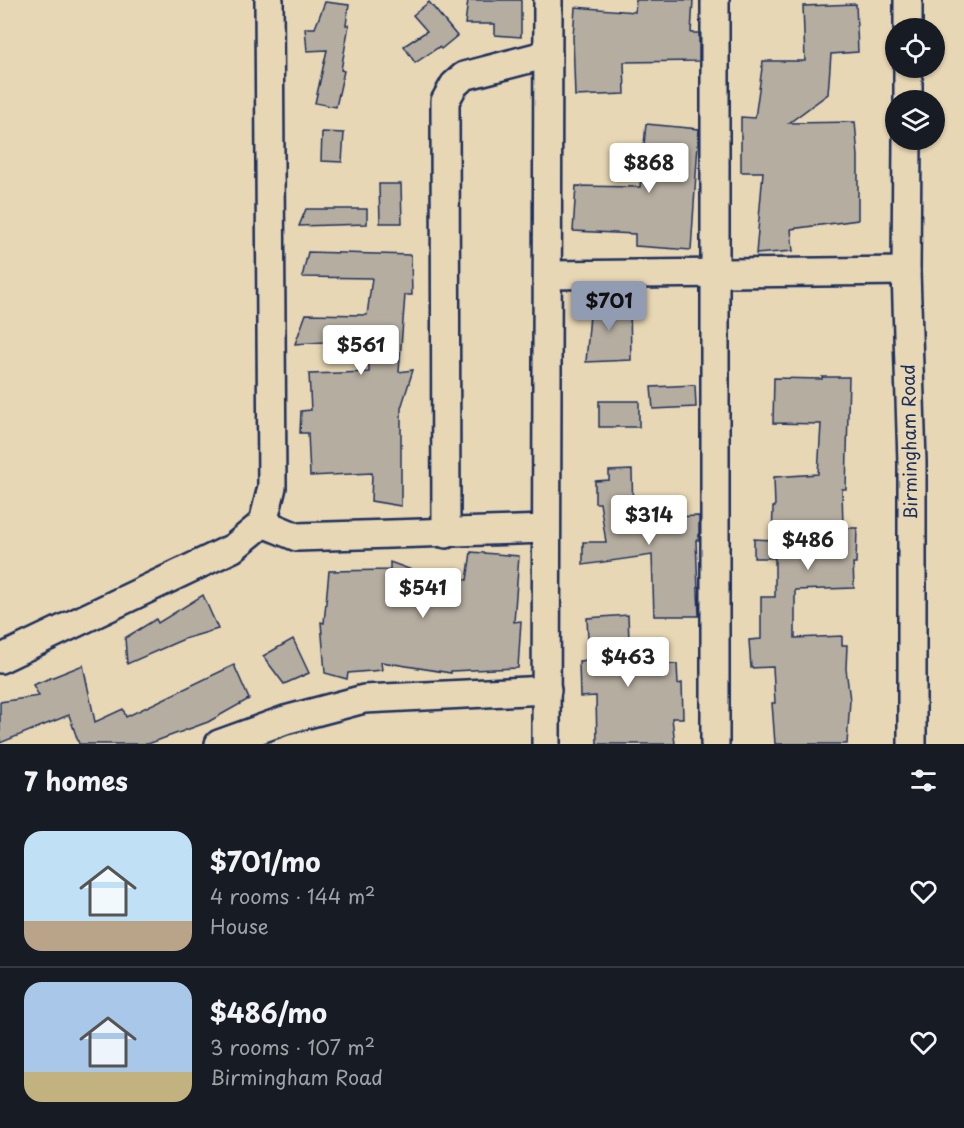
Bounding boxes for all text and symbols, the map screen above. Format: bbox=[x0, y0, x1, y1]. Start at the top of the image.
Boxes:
map controls bbox=[885, 18, 945, 150]
button: locate bbox=[885, 18, 945, 78]
button: layers bbox=[885, 90, 945, 150]
pin: $868 bbox=[613, 143, 685, 194]
text: $868 bbox=[624, 147, 674, 177]
pin: $701 bbox=[573, 281, 645, 332]
text: $701 bbox=[585, 285, 633, 315]
pin: $561 bbox=[325, 325, 397, 376]
text: $561 bbox=[337, 329, 385, 359]
street label: Birmingham Road bbox=[894, 364, 923, 520]
pin: $314 bbox=[613, 495, 685, 546]
text: $314 bbox=[625, 499, 673, 529]
pin: $486 bbox=[772, 520, 844, 571]
text: $486 bbox=[782, 524, 834, 554]
pin: $541 bbox=[387, 568, 459, 619]
text: $541 bbox=[399, 572, 447, 602]
pin: $463 bbox=[592, 637, 664, 688]
text: $463 bbox=[601, 641, 655, 671]
text: 7 homes bbox=[24, 761, 128, 800]
icon: filters bbox=[907, 764, 940, 797]
text: $701/mo bbox=[210, 842, 321, 881]
icon: home bbox=[72, 855, 144, 927]
icon: heart bbox=[907, 875, 940, 908]
text: 4 rooms · 144 m² bbox=[210, 881, 375, 911]
text: House bbox=[210, 911, 269, 941]
text: $486/mo bbox=[210, 993, 327, 1032]
icon: home bbox=[72, 1006, 144, 1078]
icon: heart bbox=[907, 1026, 940, 1059]
text: 3 rooms · 107 m² bbox=[210, 1032, 375, 1062]
text: Birmingham Road bbox=[210, 1062, 383, 1092]

